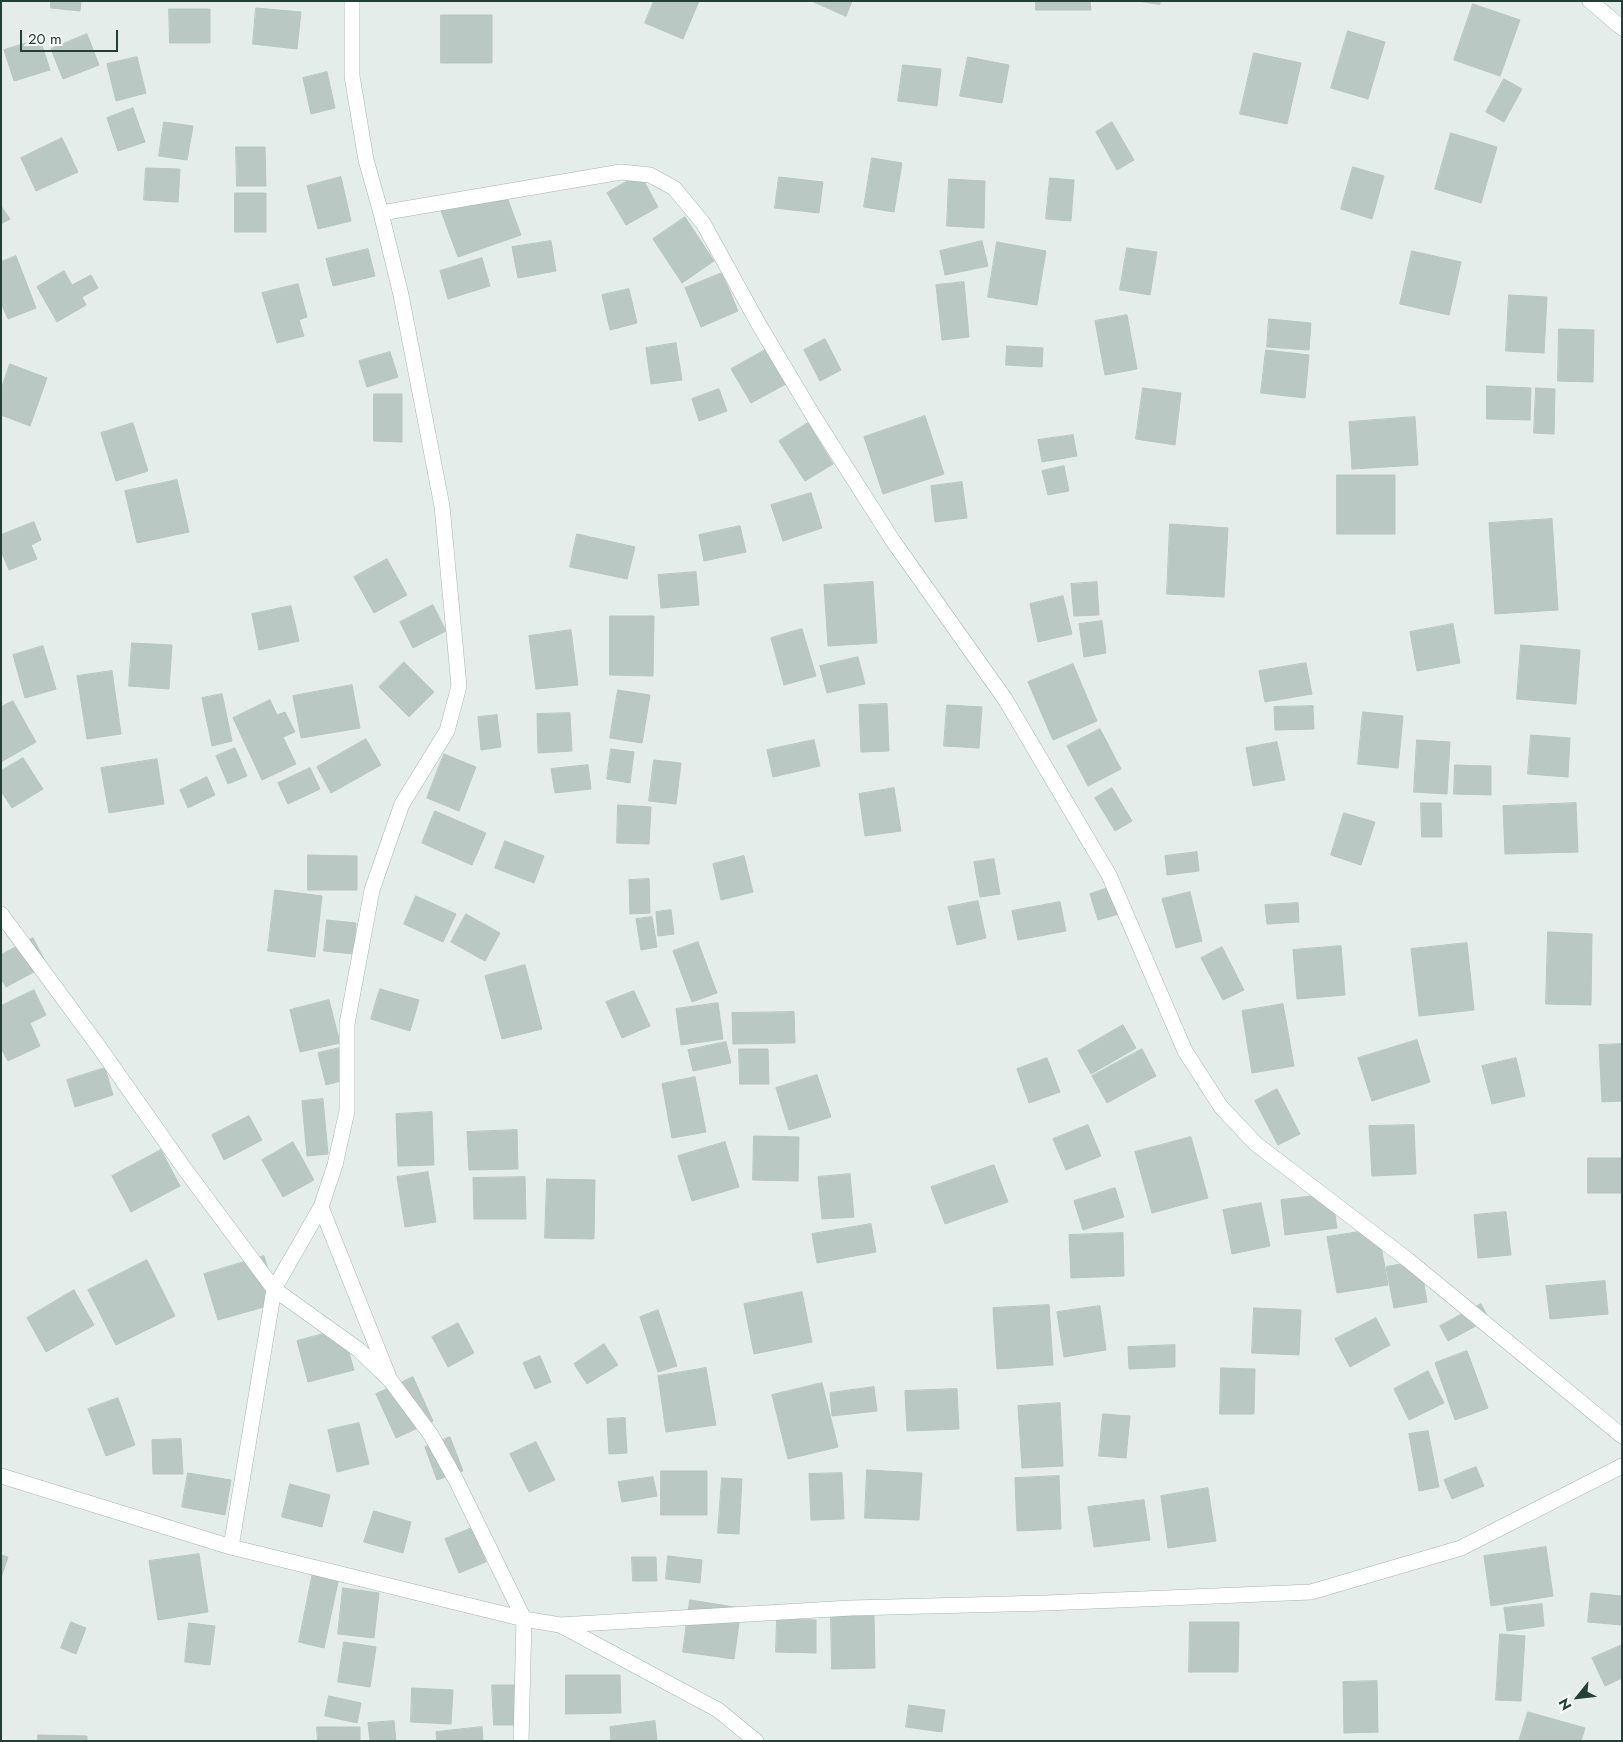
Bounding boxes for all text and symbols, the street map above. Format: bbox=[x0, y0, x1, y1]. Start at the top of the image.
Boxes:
scale bar bbox=[22, 20, 120, 52]
text: 20 m bbox=[28, 28, 62, 50]
north arrow bbox=[1553, 1672, 1603, 1722]
text: N bbox=[1553, 1695, 1576, 1714]

